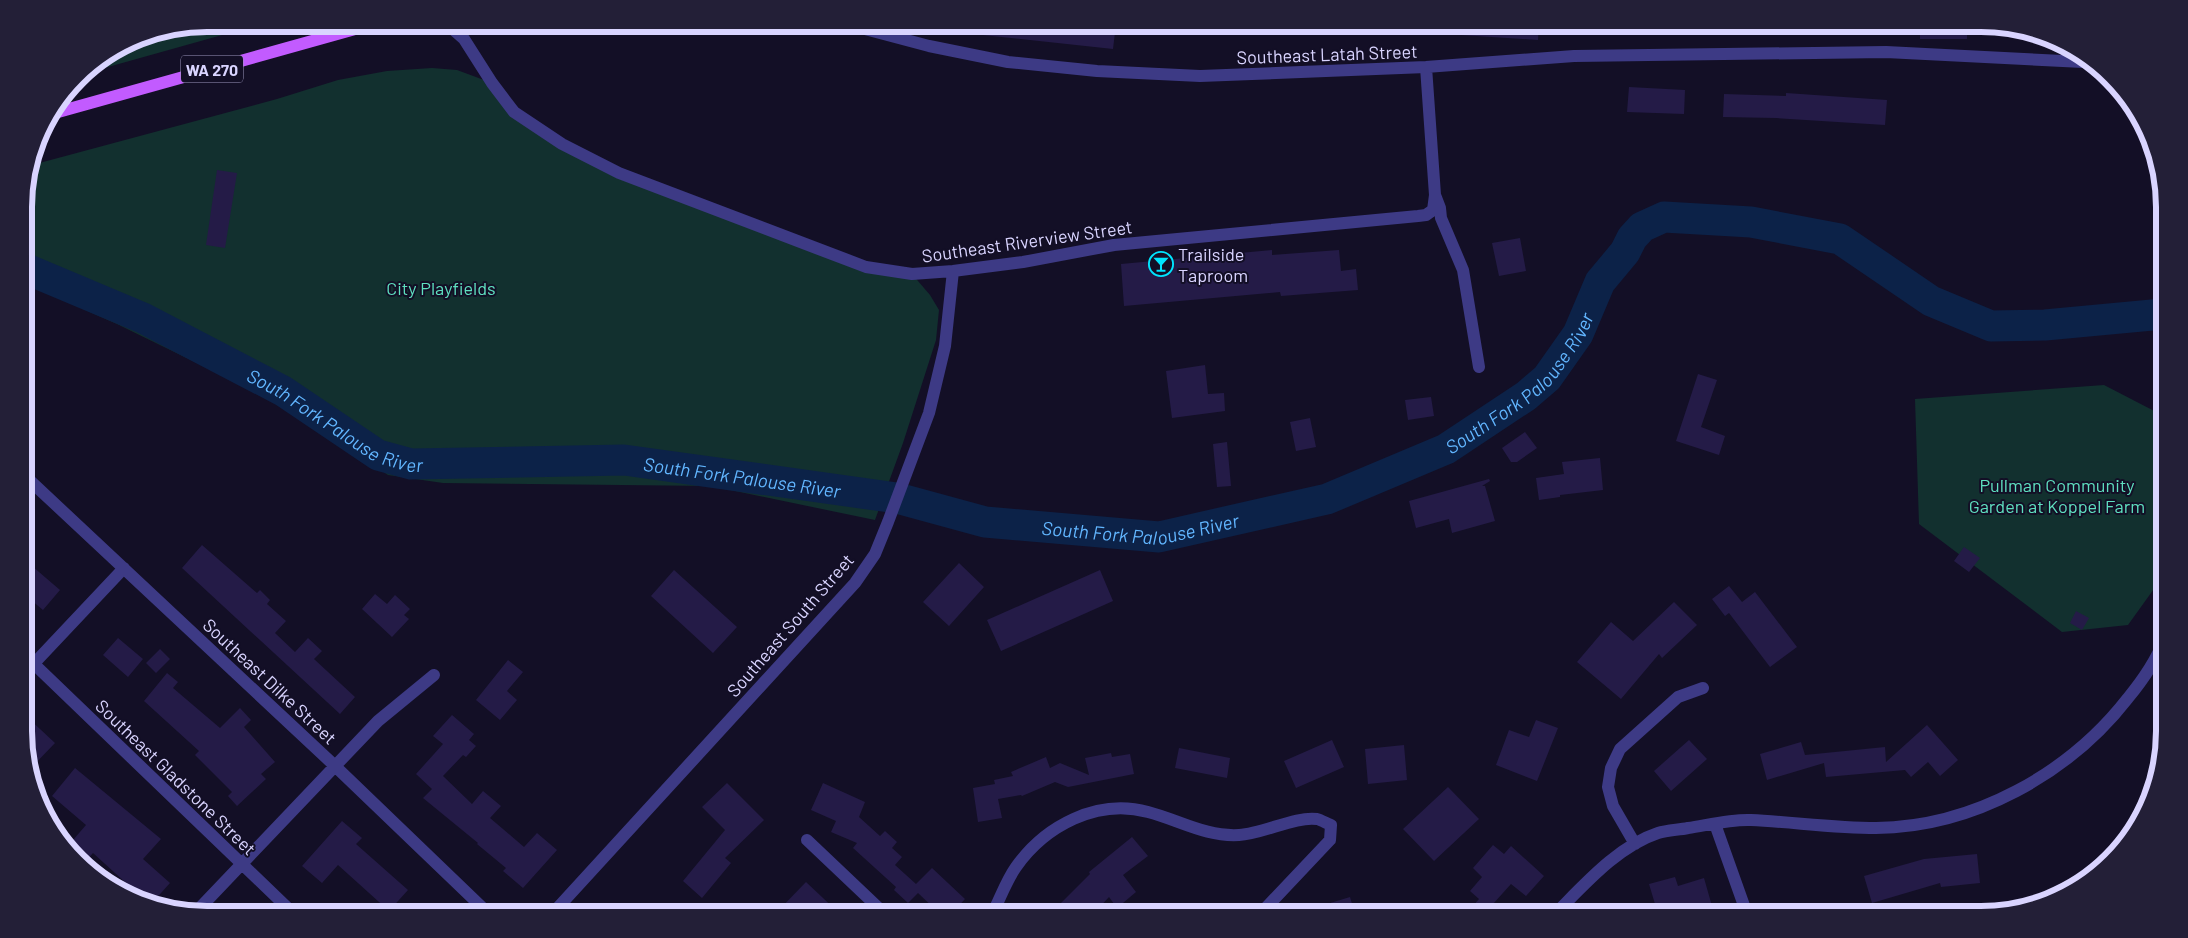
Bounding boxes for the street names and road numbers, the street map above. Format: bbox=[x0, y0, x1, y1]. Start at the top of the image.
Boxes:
street label: Southeast Latah Street bbox=[1236, 40, 1418, 68]
road number: WA 270 bbox=[181, 56, 243, 82]
street label: Southeast Riverview Street bbox=[920, 215, 1134, 267]
street label: Southeast South Street bbox=[722, 549, 858, 701]
street label: Southeast Dilke Street bbox=[199, 613, 341, 749]
street label: Southeast Gladstone Street bbox=[91, 695, 261, 859]

